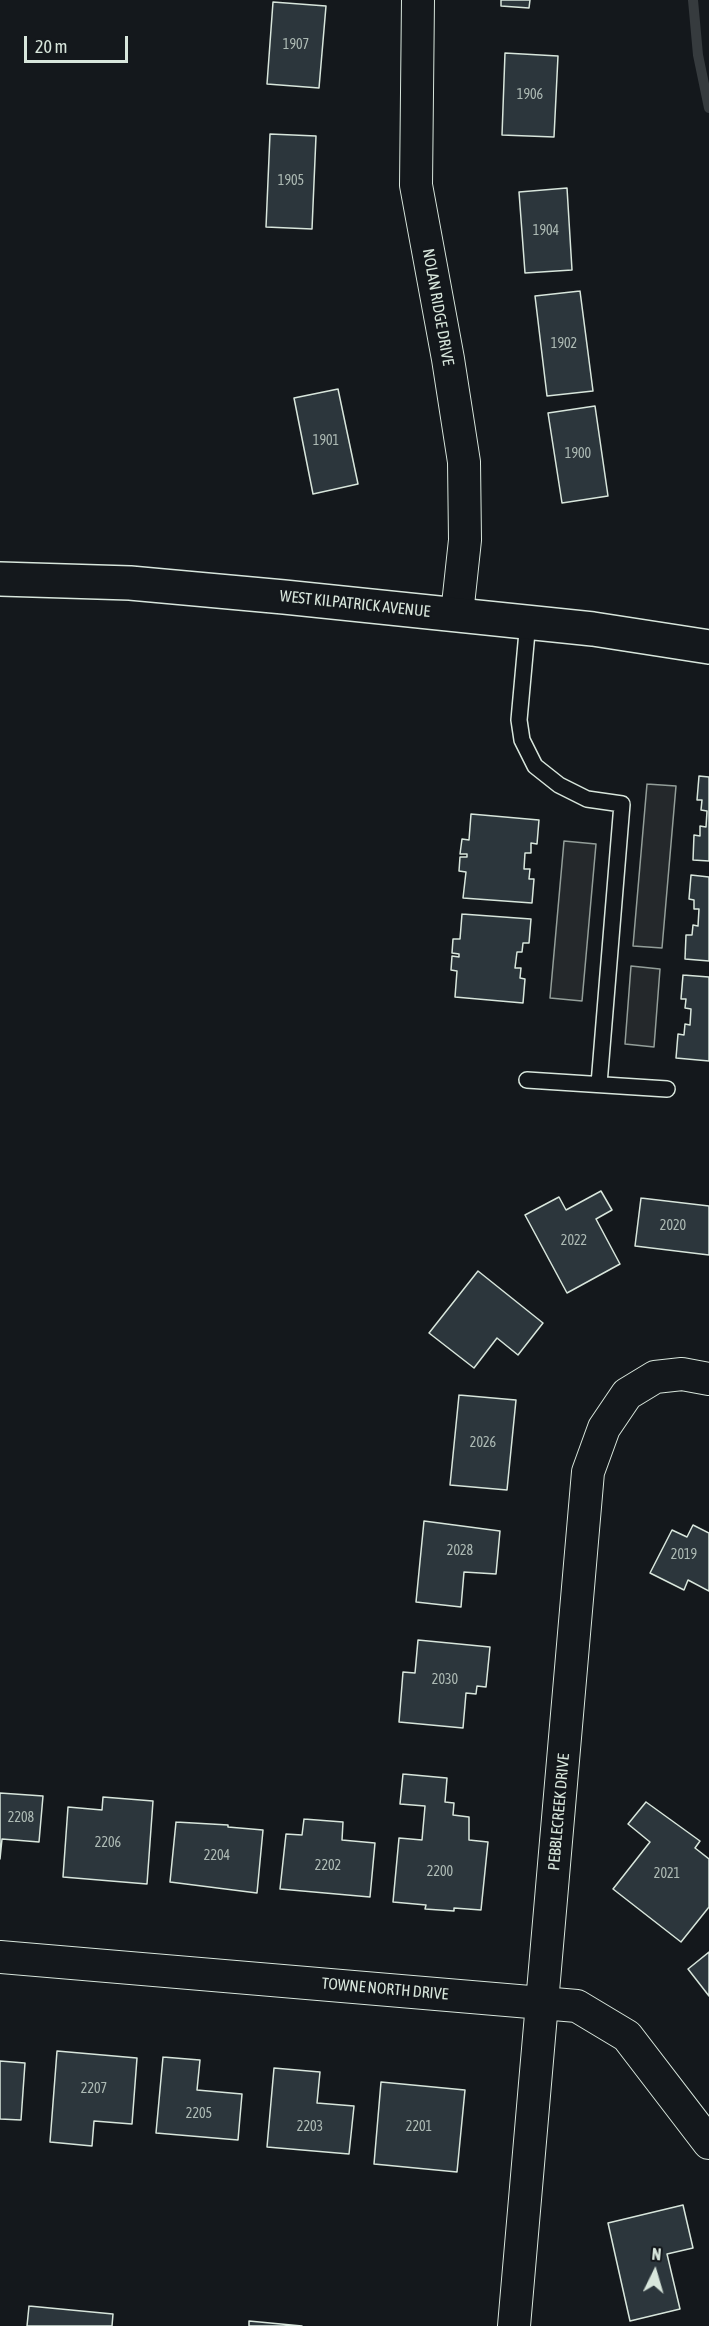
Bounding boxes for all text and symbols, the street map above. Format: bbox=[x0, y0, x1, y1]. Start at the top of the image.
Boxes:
scale bar bbox=[27, 24, 130, 62]
text: 20 m bbox=[35, 36, 67, 57]
house number: 1907 bbox=[283, 37, 309, 53]
house number: 1906 bbox=[517, 87, 543, 103]
house number: 1905 bbox=[278, 173, 304, 189]
house number: 1904 bbox=[533, 223, 559, 239]
street label: NOLAN RIDGE DRIVE bbox=[418, 247, 458, 367]
house number: 1902 bbox=[551, 336, 577, 352]
house number: 1901 bbox=[313, 433, 339, 449]
house number: 1900 bbox=[565, 446, 591, 462]
street label: WEST KILPATRICK AVENUE bbox=[279, 587, 431, 621]
house number: 2020 bbox=[660, 1218, 686, 1234]
house number: 2022 bbox=[561, 1233, 587, 1249]
house number: 2026 bbox=[470, 1435, 496, 1451]
house number: 2028 bbox=[447, 1543, 473, 1559]
house number: 2019 bbox=[671, 1547, 697, 1563]
house number: 2030 bbox=[432, 1672, 458, 1688]
street label: PEBBLECREEK DRIVE bbox=[544, 1753, 574, 1871]
house number: 2208 bbox=[8, 1810, 34, 1826]
house number: 2206 bbox=[95, 1835, 121, 1851]
house number: 2204 bbox=[204, 1848, 230, 1864]
house number: 2202 bbox=[315, 1858, 341, 1874]
house number: 2200 bbox=[427, 1864, 453, 1880]
house number: 2021 bbox=[654, 1866, 680, 1882]
street label: TOWNE NORTH DRIVE bbox=[321, 1974, 449, 2004]
house number: 2207 bbox=[81, 2081, 107, 2097]
house number: 2205 bbox=[186, 2106, 212, 2122]
house number: 2203 bbox=[297, 2119, 323, 2135]
house number: 2201 bbox=[406, 2119, 432, 2135]
north arrow bbox=[625, 2242, 685, 2302]
text: N bbox=[651, 2245, 662, 2263]

